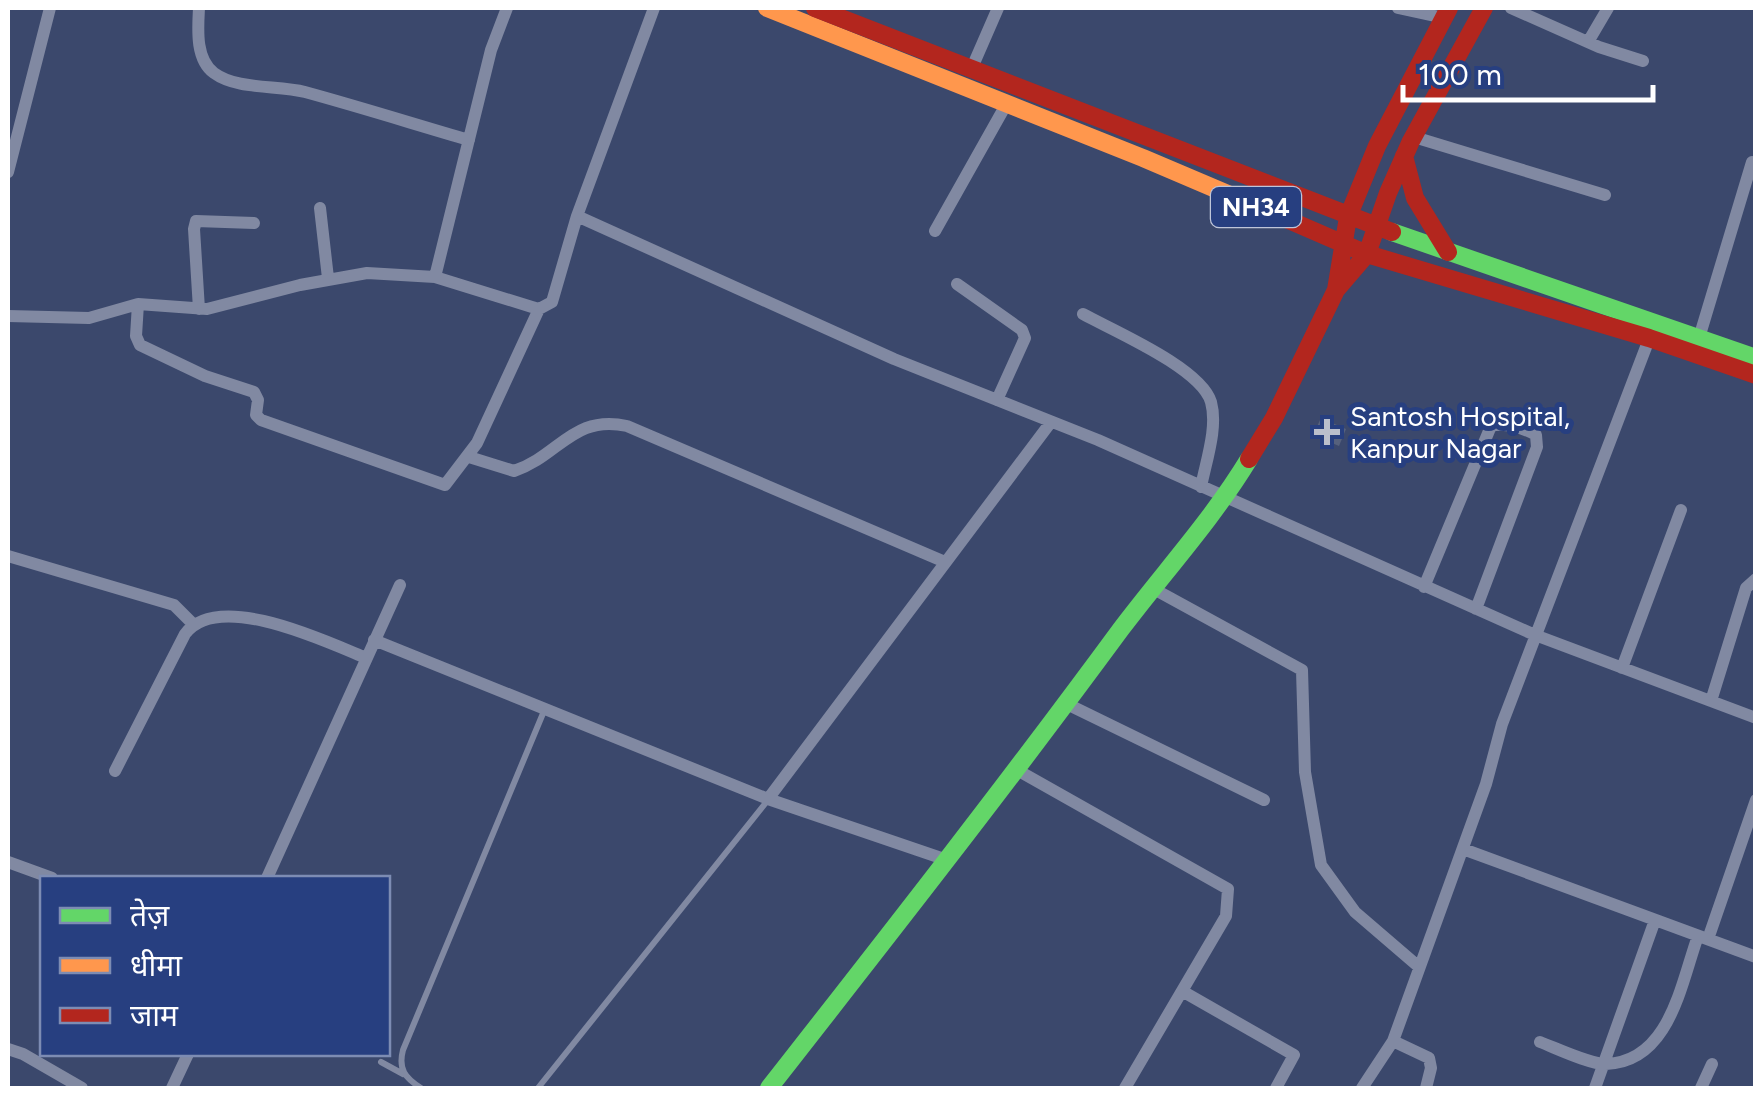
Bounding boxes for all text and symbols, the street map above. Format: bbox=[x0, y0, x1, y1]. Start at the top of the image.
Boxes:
scale bar bbox=[1403, 40, 1653, 102]
text: 100 m bbox=[1418, 56, 1502, 93]
road number: NH34 bbox=[1211, 187, 1301, 227]
place label: Santosh Hospital, Kanpur Nagar bbox=[1350, 399, 1570, 465]
marker: Santosh Hospital, Kanpur Nagar bbox=[1314, 419, 1340, 445]
legend bbox=[40, 876, 390, 1056]
text: तेज़ bbox=[130, 897, 170, 934]
text: धीमा bbox=[130, 947, 183, 984]
text: जाम bbox=[130, 997, 179, 1034]

